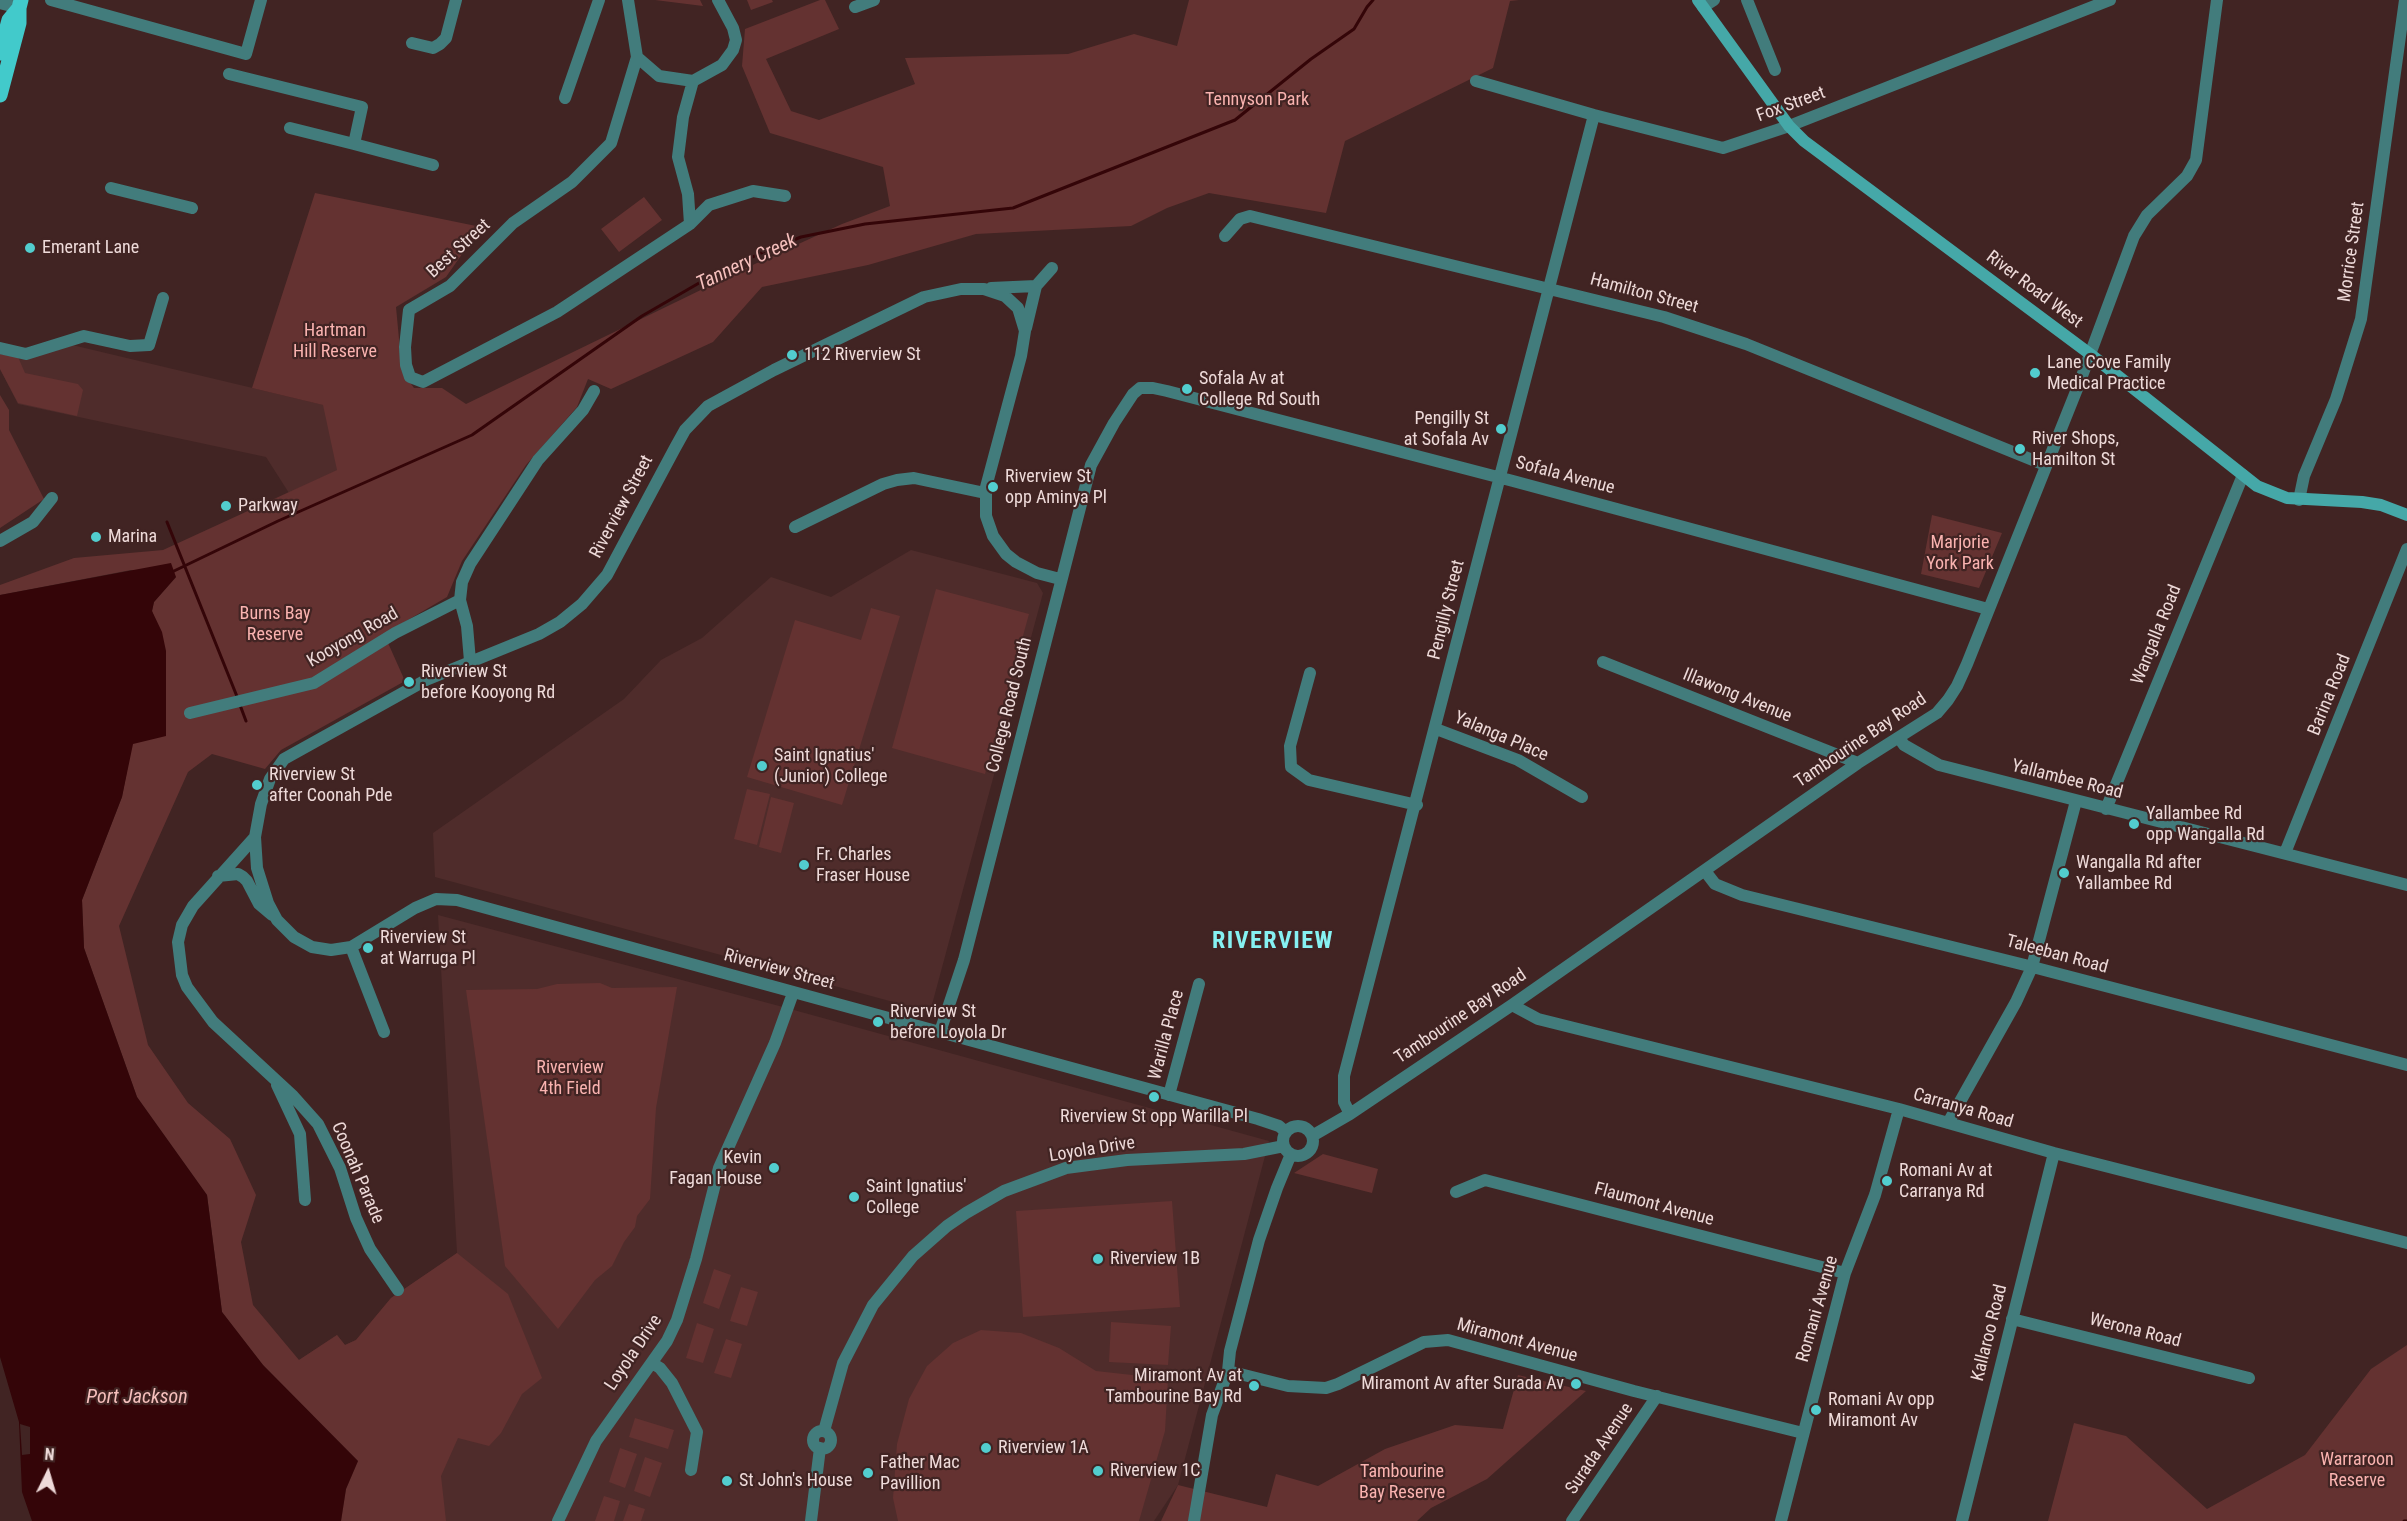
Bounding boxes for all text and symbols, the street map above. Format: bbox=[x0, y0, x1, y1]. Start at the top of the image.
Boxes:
street label: Fox Street bbox=[1754, 83, 1828, 127]
park label: Tennyson Park bbox=[1205, 89, 1309, 111]
street label: Morrice Street bbox=[2334, 201, 2370, 303]
street label: Best Street bbox=[423, 215, 495, 283]
water label: Tannery Creek bbox=[693, 229, 801, 297]
place label: Emerant Lane bbox=[42, 237, 139, 259]
marker: Emerant Lane bbox=[23, 241, 37, 255]
street label: River Road West bbox=[1982, 247, 2086, 333]
street label: Hamilton Street bbox=[1588, 269, 1700, 319]
park label: Hartman Hill Reserve bbox=[293, 320, 377, 362]
place label: 112 Riverview St bbox=[804, 344, 921, 366]
marker: 112 Riverview St bbox=[785, 348, 799, 362]
place label: Lane Cove Family Medical Practice bbox=[2047, 352, 2171, 394]
marker: Lane Cove Family Medical Practice bbox=[2028, 366, 2042, 380]
place label: Sofala Av at College Rd South bbox=[1199, 368, 1320, 410]
marker: Sofala Av at College Rd South bbox=[1180, 382, 1194, 396]
place label: Pengilly St at Sofala Av bbox=[1404, 408, 1489, 450]
marker: Pengilly St at Sofala Av bbox=[1494, 422, 1508, 436]
place label: River Shops, Hamilton St bbox=[2032, 428, 2119, 470]
marker: River Shops, Hamilton St bbox=[2013, 442, 2027, 456]
street label: Riverview Street bbox=[586, 452, 658, 562]
street label: Sofala Avenue bbox=[1513, 452, 1617, 500]
place label: Riverview St opp Aminya Pl bbox=[1005, 466, 1107, 508]
marker: Riverview St opp Aminya Pl bbox=[986, 480, 1000, 494]
place label: Parkway bbox=[238, 495, 298, 517]
marker: Parkway bbox=[219, 499, 233, 513]
place label: Marina bbox=[108, 526, 157, 548]
marker: Marina bbox=[89, 530, 103, 544]
park label: Marjorie York Park bbox=[1926, 532, 1994, 574]
street label: Pengilly Street bbox=[1424, 558, 1470, 662]
street label: Wangalla Road bbox=[2127, 582, 2187, 688]
park label: Burns Bay Reserve bbox=[240, 603, 310, 646]
street label: Kooyong Road bbox=[304, 603, 402, 673]
street label: College Road South bbox=[983, 635, 1037, 775]
street label: Barina Road bbox=[2304, 651, 2356, 739]
place label: Riverview St before Kooyong Rd bbox=[421, 661, 555, 704]
street label: Illawong Avenue bbox=[1679, 664, 1795, 728]
marker: Riverview St before Kooyong Rd bbox=[402, 675, 416, 689]
street label: Tambourine Bay Road bbox=[1791, 689, 1931, 793]
street label: Yalanga Place bbox=[1451, 708, 1551, 766]
place label: Saint Ignatius' (Junior) College bbox=[774, 745, 888, 788]
street label: Yallambee Road bbox=[2009, 756, 2125, 804]
marker: Saint Ignatius' (Junior) College bbox=[755, 759, 769, 773]
place label: Riverview St after Coonah Pde bbox=[269, 764, 392, 806]
marker: Riverview St after Coonah Pde bbox=[250, 778, 264, 792]
place label: Yallambee Rd opp Wangalla Rd bbox=[2146, 803, 2265, 846]
marker: Yallambee Rd opp Wangalla Rd bbox=[2127, 817, 2141, 831]
place label: Fr. Charles Fraser House bbox=[816, 844, 910, 886]
place label: Wangalla Rd after Yallambee Rd bbox=[2076, 852, 2201, 894]
marker: Fr. Charles Fraser House bbox=[797, 858, 811, 872]
marker: Wangalla Rd after Yallambee Rd bbox=[2057, 866, 2071, 880]
place label: Riverview St at Warruga Pl bbox=[380, 927, 476, 970]
district label: RIVERVIEW bbox=[1212, 928, 1334, 956]
street label: Taleeban Road bbox=[2004, 931, 2110, 979]
marker: Riverview St at Warruga Pl bbox=[361, 941, 375, 955]
street label: Riverview Street bbox=[721, 945, 837, 995]
street label: Tambourine Bay Road bbox=[1391, 965, 1531, 1069]
street label: Warilla Place bbox=[1145, 988, 1189, 1082]
place label: Riverview St before Loyola Dr bbox=[890, 1001, 1006, 1044]
marker: Riverview St before Loyola Dr bbox=[871, 1015, 885, 1029]
park label: Riverview 4th Field bbox=[536, 1057, 604, 1100]
street label: Carranya Road bbox=[1910, 1084, 2016, 1134]
marker: Riverview St opp Warilla Pl bbox=[1147, 1090, 1161, 1104]
place label: Riverview St opp Warilla Pl bbox=[1060, 1106, 1248, 1128]
street label: Coonah Parade bbox=[326, 1119, 388, 1227]
street label: Loyola Drive bbox=[1048, 1133, 1136, 1167]
place label: Kevin Fagan House bbox=[669, 1147, 762, 1190]
place label: Romani Av at Carranya Rd bbox=[1899, 1160, 1992, 1202]
marker: Kevin Fagan House bbox=[767, 1161, 781, 1175]
marker: Romani Av at Carranya Rd bbox=[1880, 1174, 1894, 1188]
place label: Saint Ignatius' College bbox=[866, 1176, 966, 1218]
street label: Flaumont Avenue bbox=[1592, 1179, 1716, 1231]
marker: Saint Ignatius' College bbox=[847, 1190, 861, 1204]
place label: Riverview 1B bbox=[1110, 1248, 1200, 1270]
marker: Riverview 1B bbox=[1091, 1252, 1105, 1266]
street label: Romani Avenue bbox=[1793, 1253, 1843, 1365]
street label: Kallaroo Road bbox=[1968, 1282, 2012, 1384]
street label: Werona Road bbox=[2087, 1309, 2183, 1353]
street label: Loyola Drive bbox=[601, 1311, 667, 1395]
street label: Miramont Avenue bbox=[1454, 1315, 1580, 1367]
place label: Miramont Av at Tambourine Bay Rd bbox=[1106, 1365, 1242, 1408]
place label: Miramont Av after Surada Av bbox=[1361, 1373, 1564, 1395]
marker: Miramont Av after Surada Av bbox=[1569, 1377, 1583, 1391]
marker: Miramont Av at Tambourine Bay Rd bbox=[1247, 1379, 1261, 1393]
water label: Port Jackson bbox=[86, 1386, 188, 1410]
place label: Romani Av opp Miramont Av bbox=[1828, 1389, 1934, 1432]
street label: Surada Avenue bbox=[1562, 1399, 1638, 1499]
marker: Romani Av opp Miramont Av bbox=[1809, 1403, 1823, 1417]
place label: Riverview 1A bbox=[998, 1437, 1089, 1459]
marker: Riverview 1A bbox=[979, 1441, 993, 1455]
north arrow bbox=[18, 1443, 78, 1503]
text: N bbox=[44, 1445, 55, 1464]
park label: Warraroon Reserve bbox=[2320, 1449, 2394, 1492]
place label: Father Mac Pavillion bbox=[880, 1452, 960, 1494]
place label: Riverview 1C bbox=[1110, 1460, 1201, 1482]
park label: Tambourine Bay Reserve bbox=[1359, 1461, 1445, 1504]
marker: Riverview 1C bbox=[1091, 1464, 1105, 1478]
marker: Father Mac Pavillion bbox=[861, 1466, 875, 1480]
place label: St John's House bbox=[739, 1470, 852, 1492]
marker: St John's House bbox=[720, 1474, 734, 1488]

